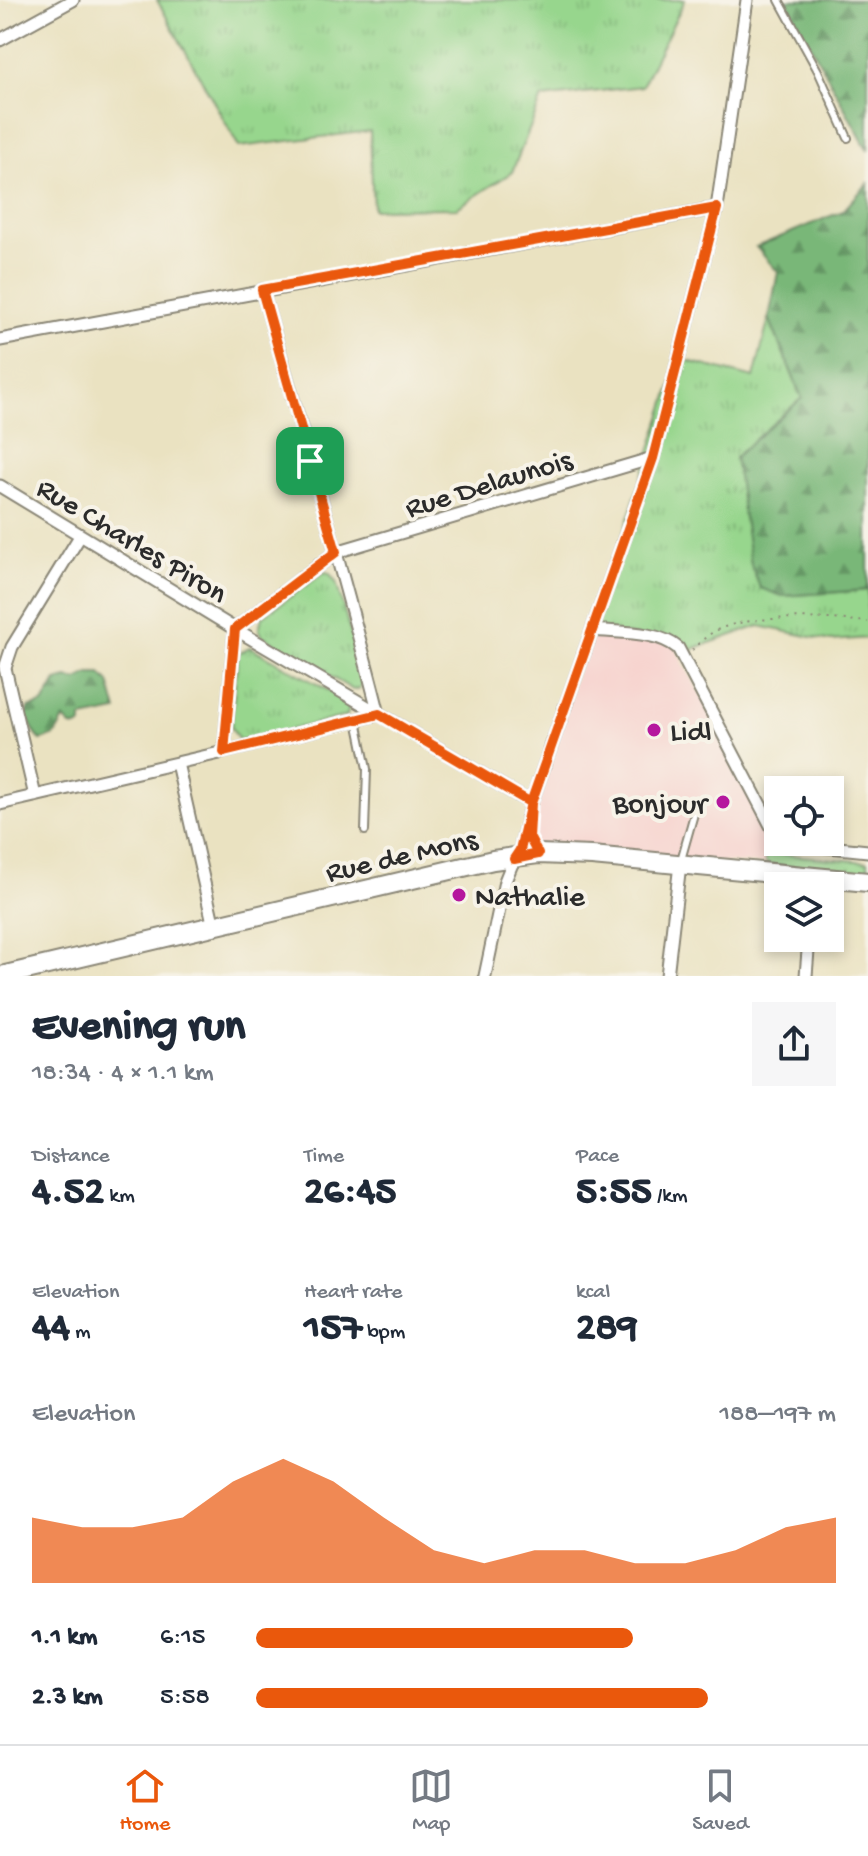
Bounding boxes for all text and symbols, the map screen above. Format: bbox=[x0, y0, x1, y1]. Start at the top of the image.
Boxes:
pin bbox=[276, 427, 344, 495]
icon: arrive bbox=[288, 439, 332, 483]
street label: Rue Delaunois bbox=[402, 444, 578, 528]
street label: Rue Charles Piron bbox=[29, 472, 232, 613]
place label: Lidl bbox=[670, 717, 712, 752]
marker: Lidl bbox=[645, 721, 663, 739]
map controls bbox=[764, 776, 844, 952]
button: locate bbox=[764, 776, 844, 856]
place label: Bonjour bbox=[612, 789, 709, 824]
marker: Bonjour bbox=[714, 793, 732, 811]
street label: Rue de Mons bbox=[323, 824, 482, 893]
button: layers bbox=[764, 872, 844, 952]
place label: Nathalie bbox=[475, 882, 585, 917]
marker: Nathalie bbox=[450, 886, 468, 904]
button: share bbox=[752, 1002, 836, 1086]
text: Evening run bbox=[32, 1003, 245, 1055]
text: 18:34 · 4 × 1.1 km bbox=[32, 1059, 214, 1090]
text: Distance bbox=[32, 1144, 110, 1170]
text: Time bbox=[304, 1144, 344, 1170]
text: Pace bbox=[576, 1144, 619, 1170]
text: 4.52 bbox=[32, 1170, 104, 1217]
text: 26:45 bbox=[304, 1170, 396, 1217]
text: 5:55 bbox=[576, 1170, 652, 1217]
text: km bbox=[104, 1184, 135, 1210]
text: /km bbox=[652, 1184, 688, 1210]
text: Elevation bbox=[32, 1280, 119, 1306]
text: Heart rate bbox=[304, 1280, 402, 1306]
text: kcal bbox=[576, 1280, 610, 1306]
text: 44 bbox=[32, 1306, 70, 1353]
text: 157 bbox=[304, 1306, 362, 1353]
text: 289 bbox=[576, 1306, 638, 1353]
text: m bbox=[70, 1320, 91, 1346]
text: bpm bbox=[362, 1320, 405, 1346]
text: Elevation bbox=[32, 1400, 135, 1431]
text: 188–197 m bbox=[719, 1400, 836, 1431]
text: 1.1 km bbox=[32, 1623, 97, 1654]
text: 6:15 bbox=[160, 1623, 206, 1654]
text: 2.3 km bbox=[32, 1683, 103, 1714]
text: 5:58 bbox=[160, 1683, 210, 1714]
tab: Home bbox=[119, 1764, 170, 1838]
tab: Map bbox=[409, 1764, 453, 1838]
tab: Saved bbox=[692, 1764, 749, 1838]

